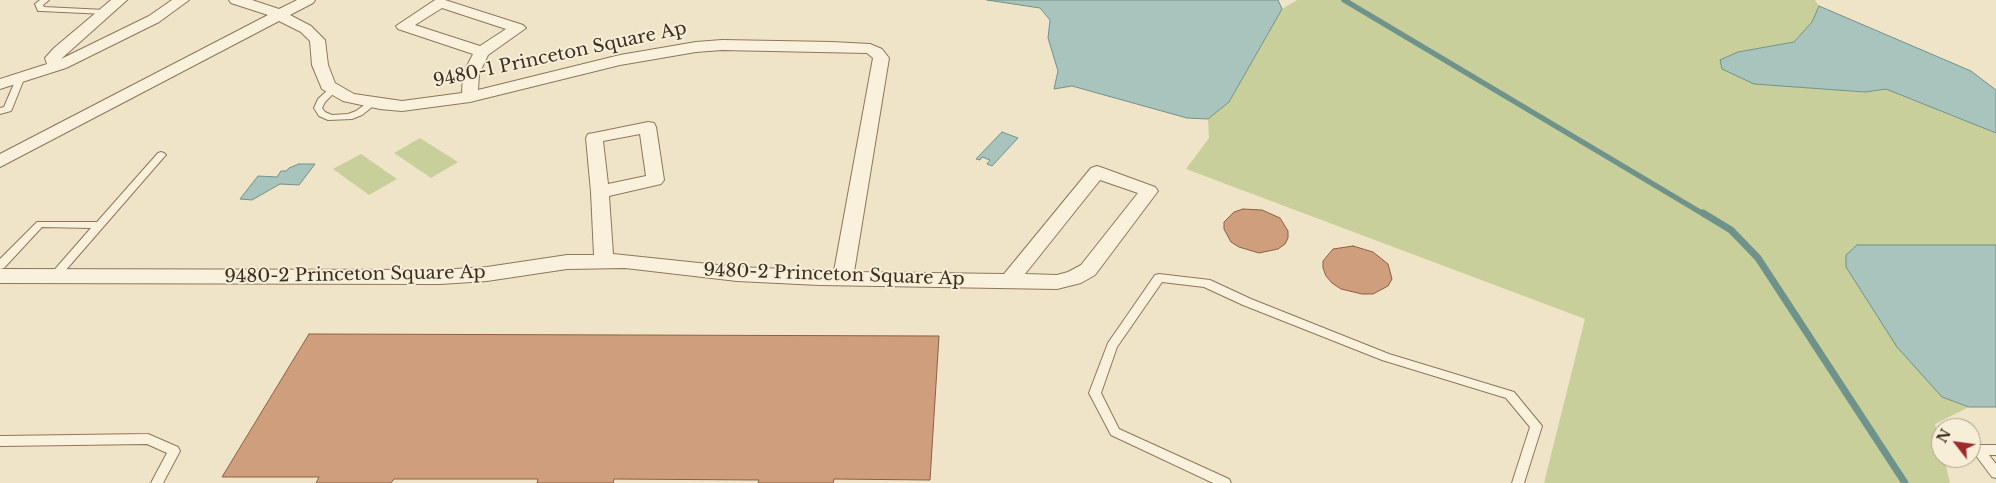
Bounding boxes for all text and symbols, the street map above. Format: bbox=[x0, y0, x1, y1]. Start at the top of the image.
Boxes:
street label: 9480-1 Princeton Square Ap bbox=[431, 18, 689, 92]
street label: 9480-2 Princeton Square Ap bbox=[703, 260, 965, 290]
street label: 9480-2 Princeton Square Ap bbox=[224, 262, 486, 288]
north arrow bbox=[1931, 418, 1981, 468]
text: N bbox=[1933, 426, 1955, 446]

